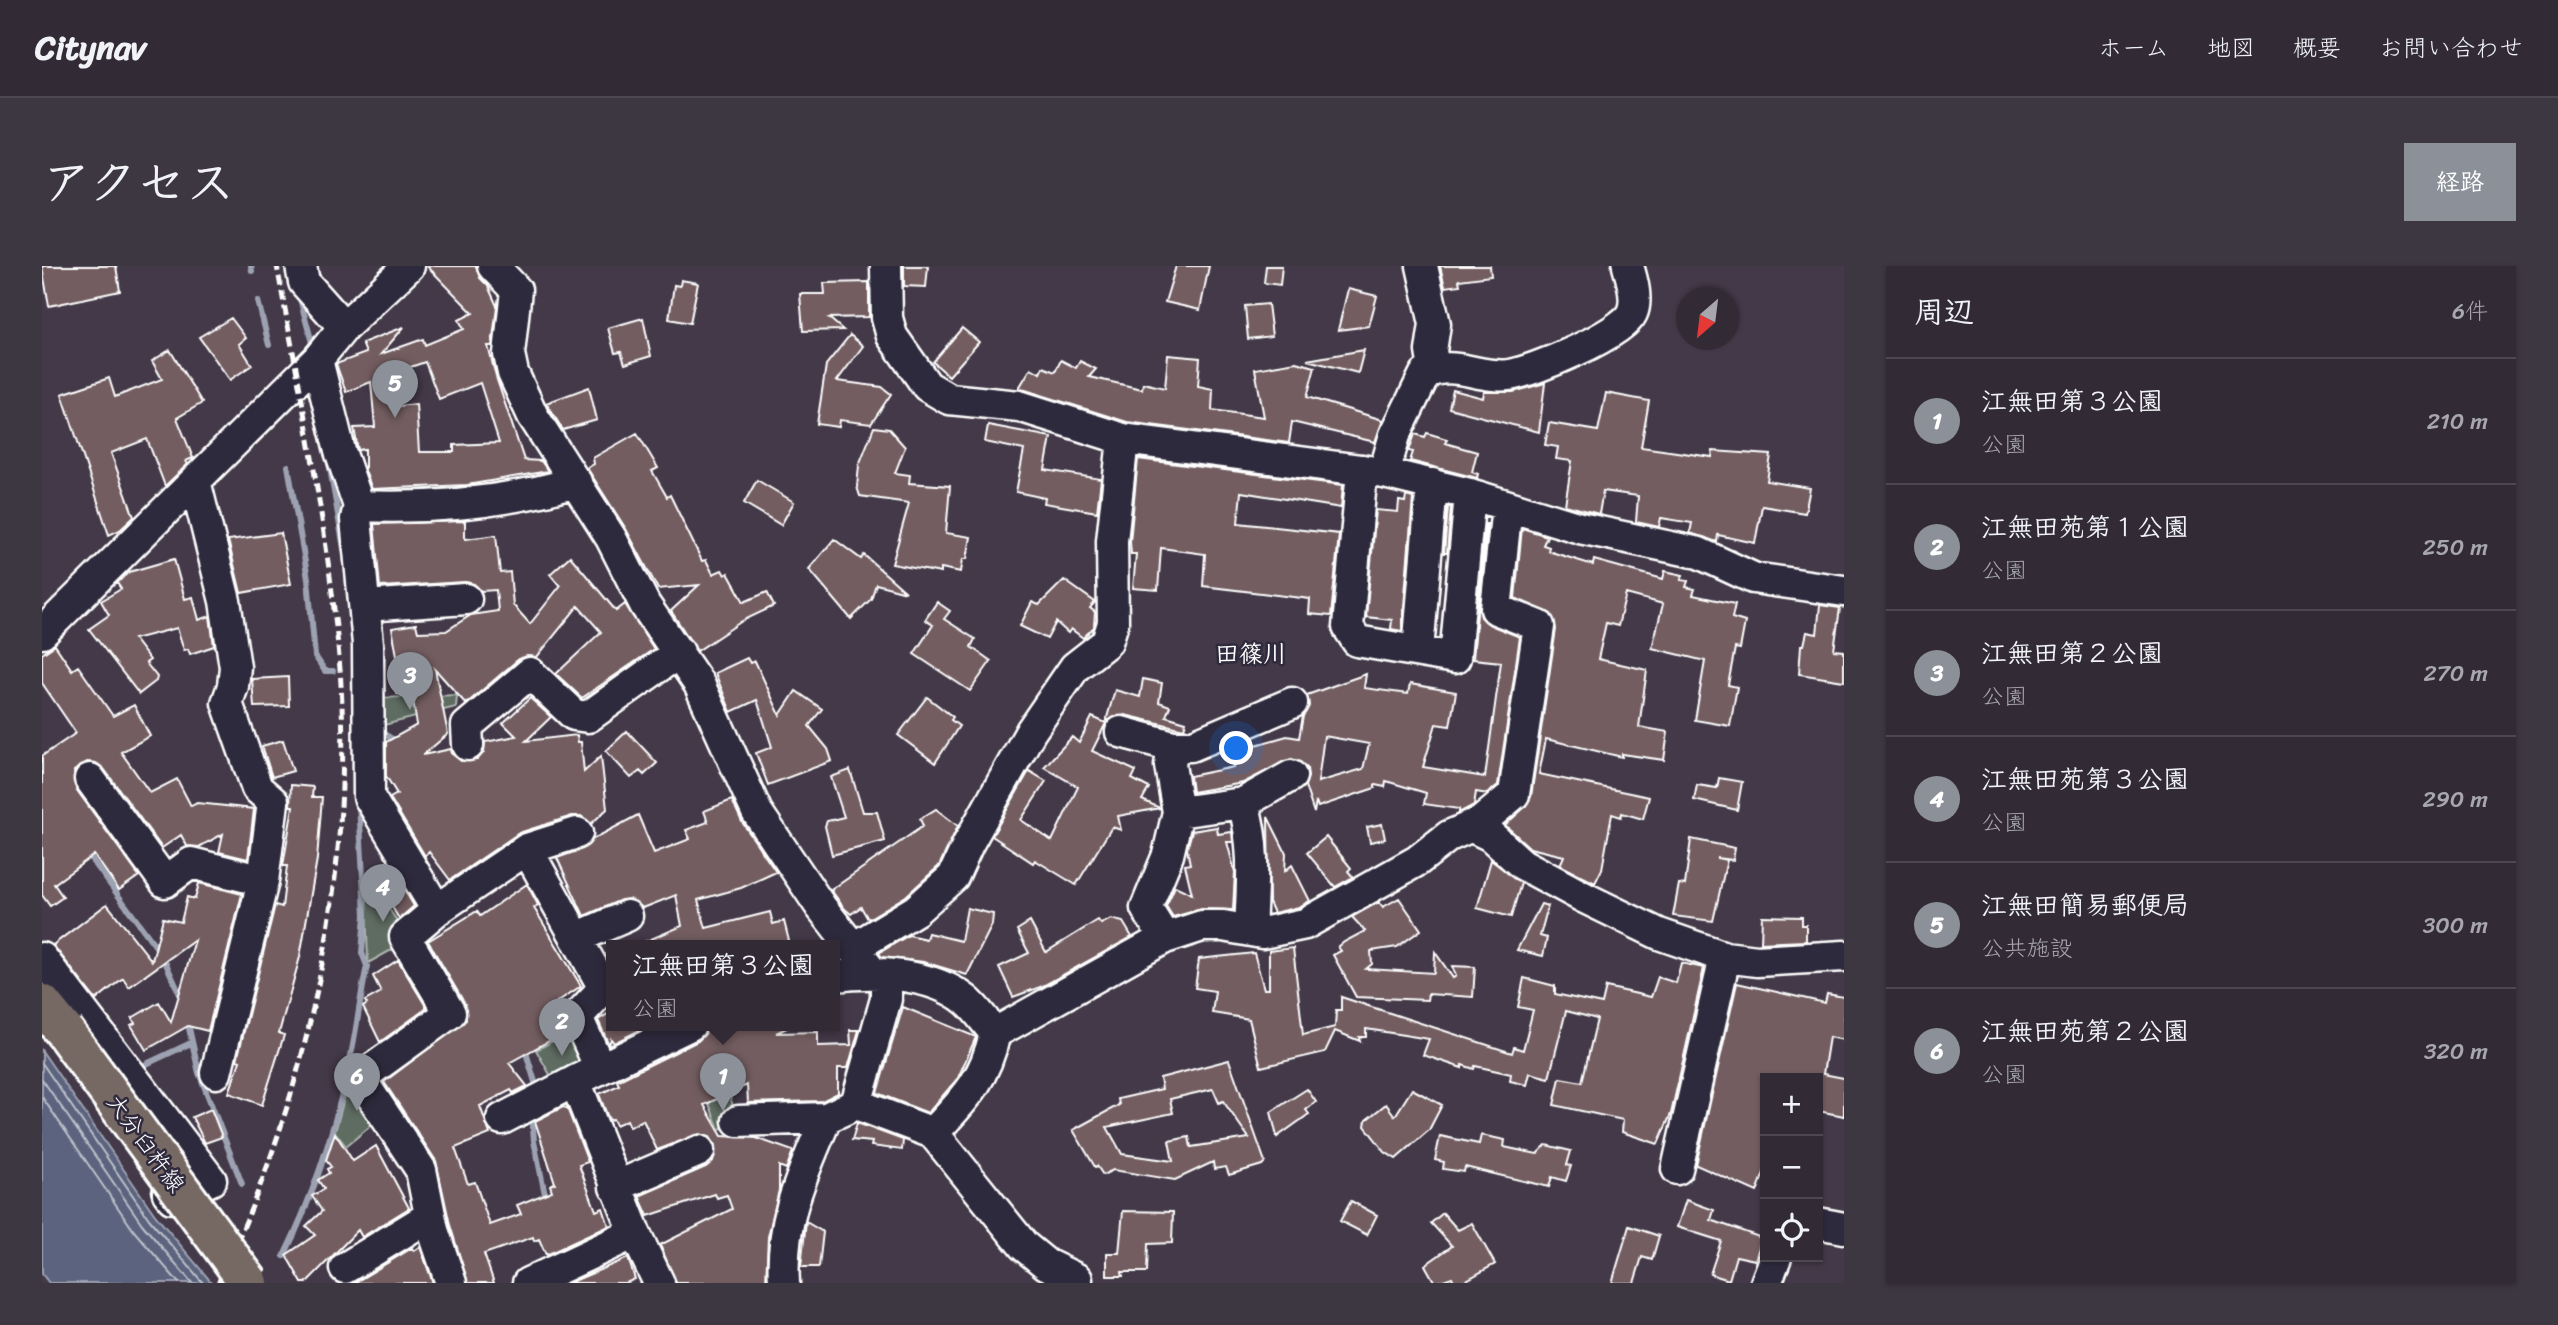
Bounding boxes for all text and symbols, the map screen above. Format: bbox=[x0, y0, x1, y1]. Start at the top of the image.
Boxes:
text: Citynav bbox=[35, 19, 146, 77]
text: ホーム bbox=[2098, 27, 2169, 69]
text: 地図 bbox=[2207, 27, 2255, 69]
text: 概要 bbox=[2293, 27, 2341, 69]
text: お問い合わせ bbox=[2379, 27, 2523, 69]
text: アクセス bbox=[42, 139, 235, 226]
button: 経路 bbox=[2404, 143, 2516, 221]
text: 周辺 bbox=[1914, 285, 1974, 339]
north arrow bbox=[1676, 287, 1739, 350]
text: 6件 bbox=[2452, 291, 2488, 332]
pin: 5 bbox=[372, 360, 418, 418]
text: 江無田第３公園 bbox=[1981, 378, 2163, 424]
text: 1 bbox=[1932, 401, 1942, 442]
text: 210 m bbox=[2427, 401, 2488, 442]
text: 公園 bbox=[1981, 424, 2027, 465]
text: 江無田苑第１公園 bbox=[1981, 504, 2189, 550]
text: 2 bbox=[1930, 527, 1944, 568]
text: 250 m bbox=[2422, 527, 2488, 568]
text: 公園 bbox=[1981, 550, 2027, 591]
text: 江無田第２公園 bbox=[1981, 630, 2163, 676]
district label: 田篠川 bbox=[1215, 633, 1287, 675]
pin: 3 bbox=[387, 652, 433, 710]
text: 3 bbox=[1931, 653, 1943, 694]
text: 270 m bbox=[2423, 653, 2488, 694]
text: 公園 bbox=[1981, 676, 2027, 717]
your location bbox=[1219, 731, 1253, 765]
text: 江無田苑第３公園 bbox=[1981, 756, 2189, 802]
text: 4 bbox=[1930, 779, 1944, 820]
text: 290 m bbox=[2422, 779, 2488, 820]
text: 公園 bbox=[1981, 802, 2027, 843]
pin: 4 bbox=[360, 864, 406, 922]
text: 江無田簡易郵便局 bbox=[1981, 882, 2189, 928]
text: 5 bbox=[1930, 905, 1944, 946]
text: 300 m bbox=[2423, 905, 2488, 946]
text: 公共施設 bbox=[1981, 928, 2073, 969]
popup bbox=[606, 940, 840, 1031]
text: 江無田第３公園 bbox=[632, 942, 814, 988]
text: 公園 bbox=[632, 988, 678, 1029]
pin: 2 bbox=[539, 998, 585, 1056]
text: 江無田苑第２公園 bbox=[1981, 1008, 2189, 1054]
text: 6 bbox=[1930, 1031, 1944, 1072]
text: 320 m bbox=[2424, 1031, 2488, 1072]
pin: 6 bbox=[334, 1053, 380, 1111]
pin: 1 bbox=[700, 1053, 746, 1111]
text: 公園 bbox=[1981, 1054, 2027, 1095]
map controls bbox=[1760, 1073, 1823, 1262]
button: + bbox=[1760, 1073, 1823, 1136]
street label: 大分臼杵線 bbox=[95, 1085, 196, 1202]
button: − bbox=[1760, 1136, 1823, 1199]
button: locate bbox=[1760, 1199, 1823, 1262]

